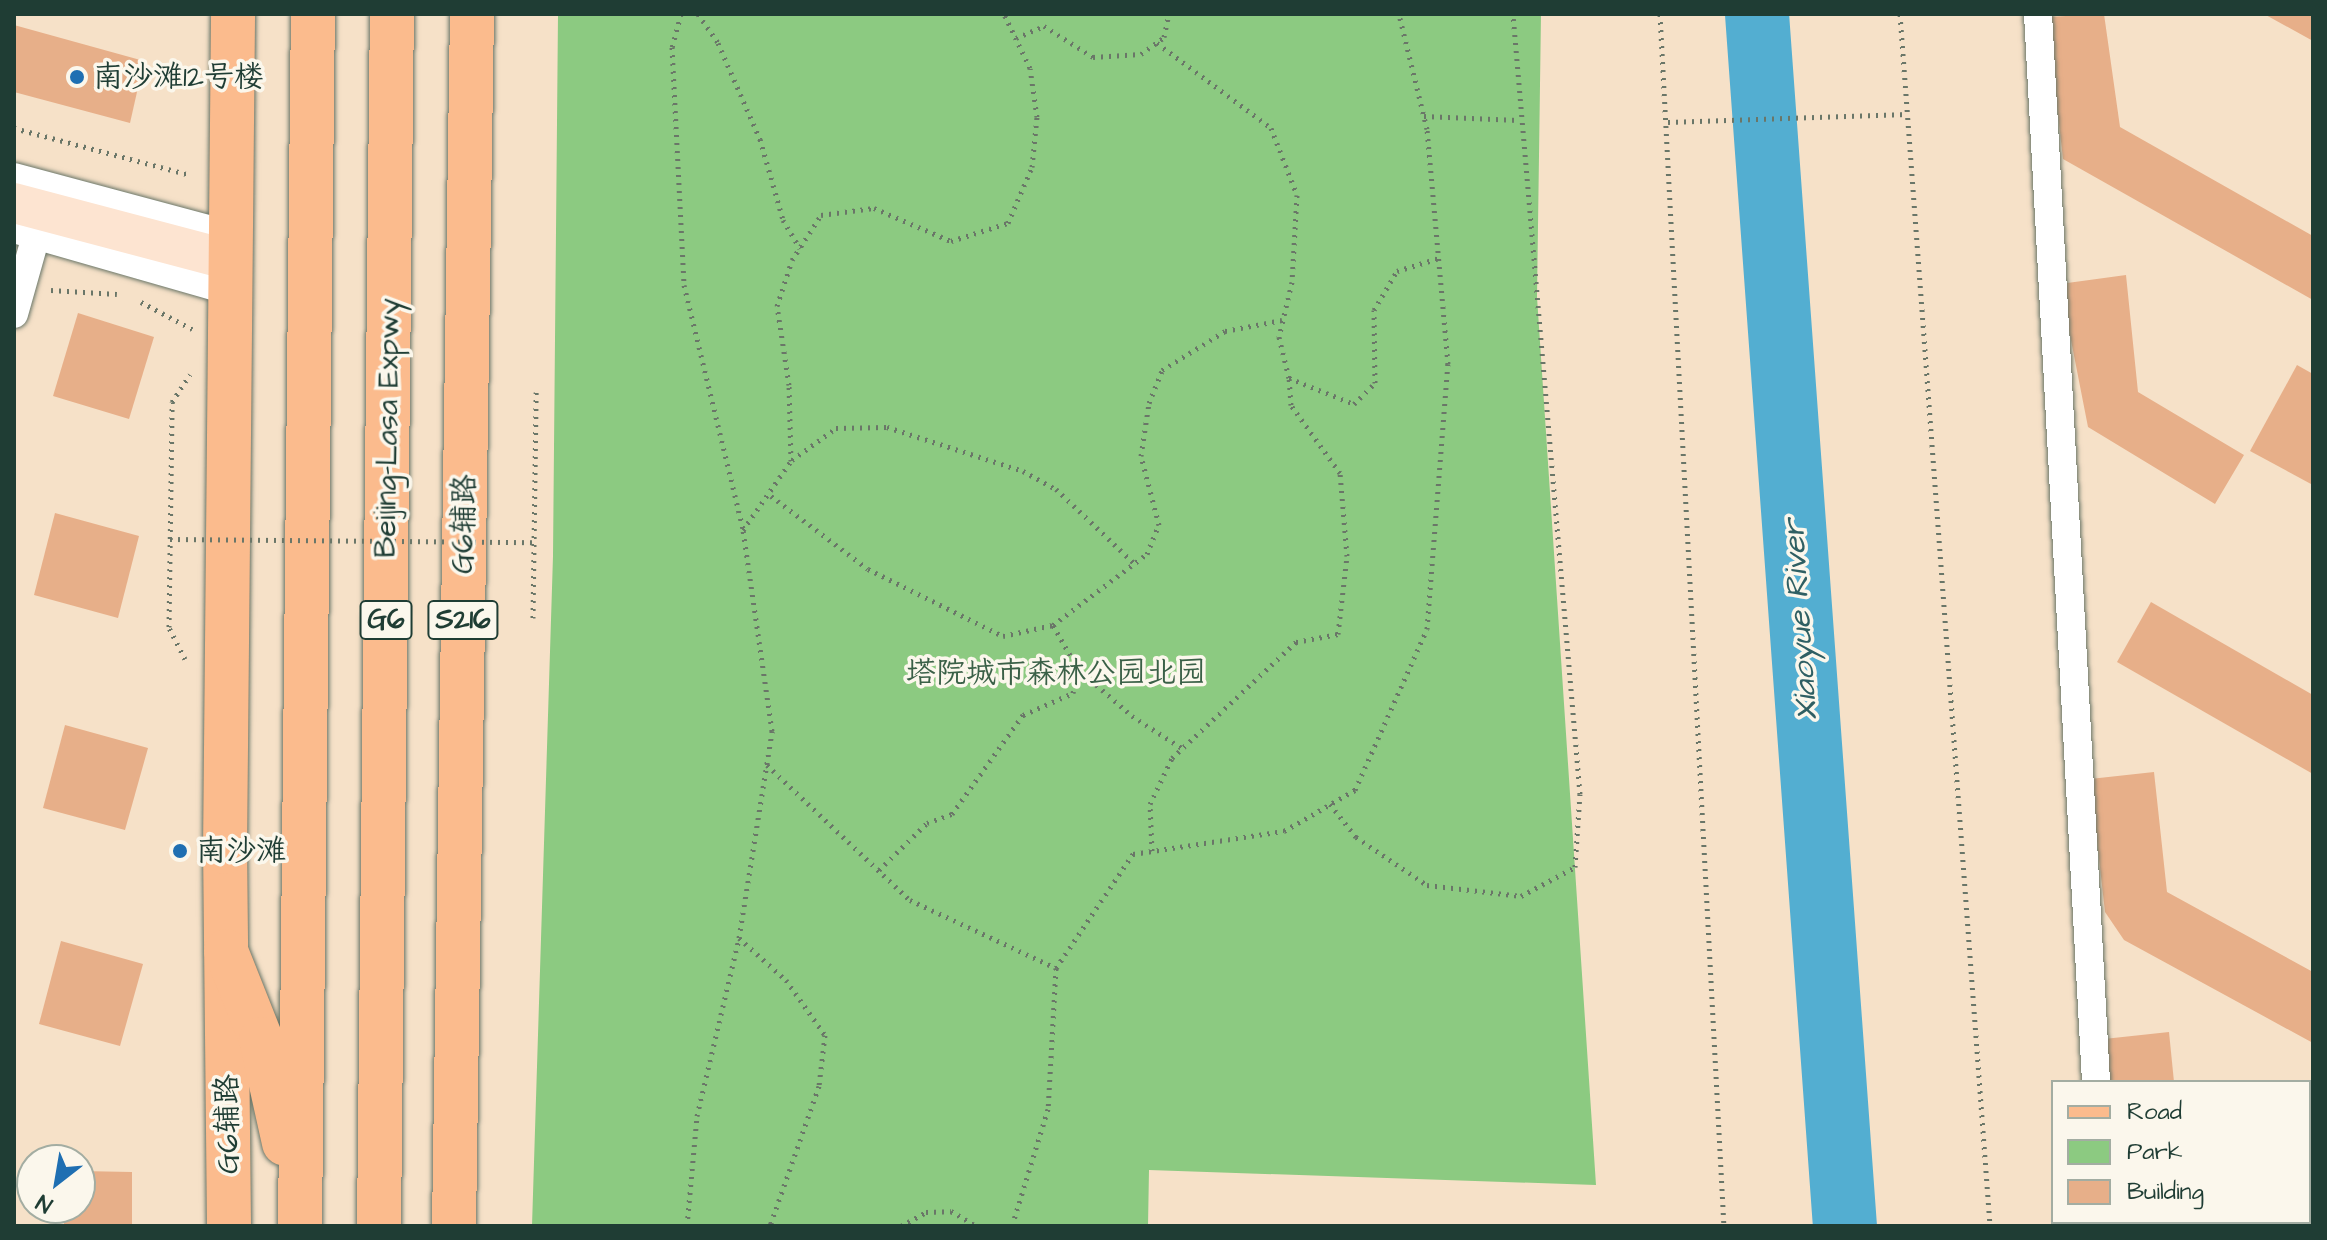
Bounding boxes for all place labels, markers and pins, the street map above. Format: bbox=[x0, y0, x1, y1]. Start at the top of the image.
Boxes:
place label: 南沙滩12号楼 bbox=[93, 59, 264, 95]
marker: 南沙滩12号楼 bbox=[68, 68, 86, 86]
place label: 南沙滩 bbox=[196, 833, 286, 869]
marker: 南沙滩 bbox=[171, 842, 189, 860]

